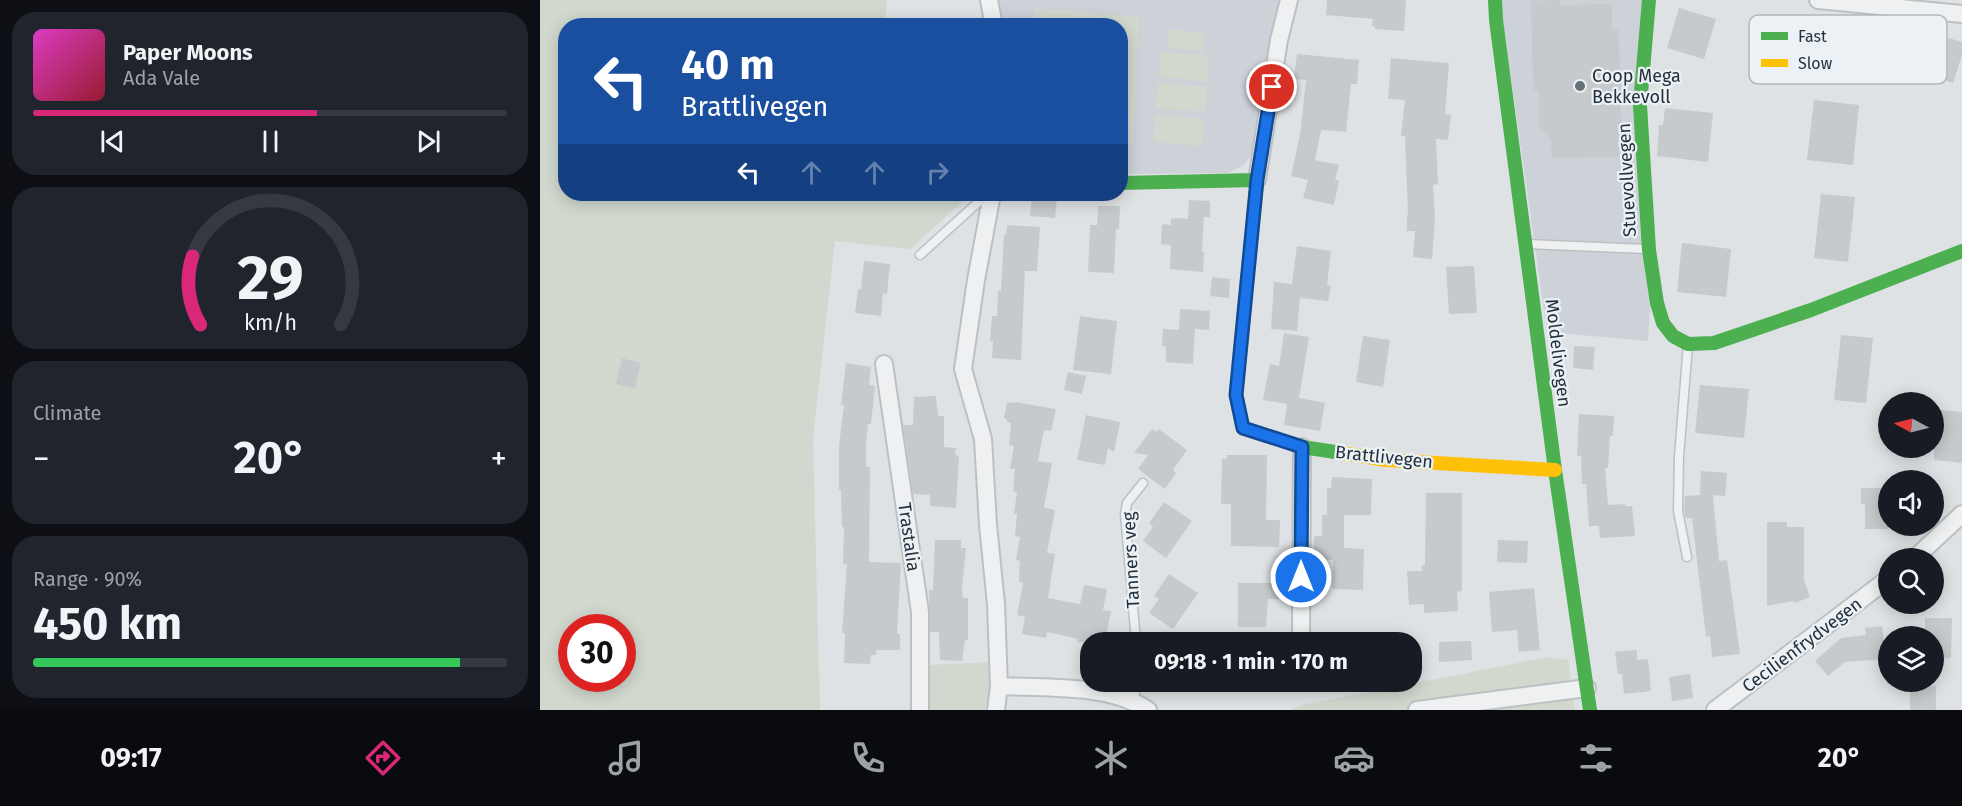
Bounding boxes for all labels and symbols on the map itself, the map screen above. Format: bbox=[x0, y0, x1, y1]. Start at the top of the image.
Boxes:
legend bbox=[1749, 15, 1947, 84]
text: Fast bbox=[1798, 27, 1827, 46]
text: Slow bbox=[1798, 54, 1833, 73]
pin bbox=[1246, 61, 1297, 112]
place label: Coop Mega Bekkevoll bbox=[1592, 65, 1681, 108]
marker: Coop Mega Bekkevoll bbox=[1573, 79, 1587, 93]
street label: Stuevollvegen bbox=[1613, 122, 1641, 238]
street label: Moldelivegen bbox=[1540, 298, 1576, 408]
north arrow bbox=[1878, 392, 1944, 458]
street label: Brattlivegen bbox=[1334, 441, 1434, 473]
street label: Trastalia bbox=[893, 501, 925, 573]
street label: Tanners veg bbox=[1117, 510, 1145, 609]
position arrow bbox=[1269, 545, 1333, 609]
street label: Cecilienfrydvegen bbox=[1738, 593, 1866, 697]
speed limit sign: 30 bbox=[558, 614, 636, 692]

